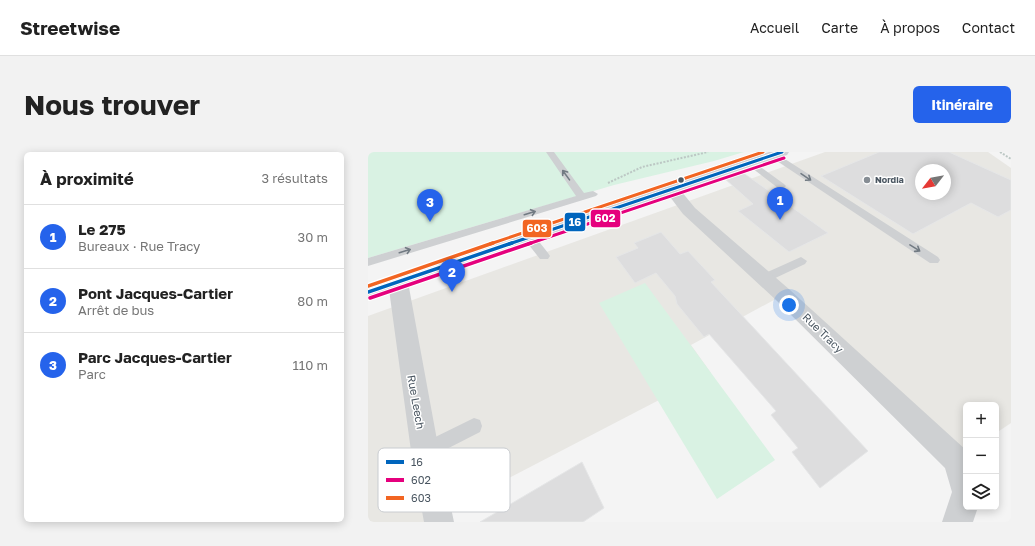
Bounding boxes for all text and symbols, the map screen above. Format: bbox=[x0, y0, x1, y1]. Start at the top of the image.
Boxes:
text: Streetwise bbox=[20, 16, 120, 39]
text: Accueil bbox=[750, 19, 799, 36]
text: Carte bbox=[821, 19, 858, 36]
text: À propos bbox=[880, 19, 940, 36]
text: Contact bbox=[962, 19, 1015, 36]
button: Itinéraire bbox=[913, 86, 1011, 123]
text: Nous trouver bbox=[24, 88, 200, 121]
north arrow bbox=[915, 164, 951, 200]
text: À proximité bbox=[40, 168, 134, 189]
one-way arrow bbox=[562, 169, 570, 180]
text: 3 résultats bbox=[262, 170, 328, 186]
one-way arrow bbox=[801, 172, 812, 181]
place label: Nordia bbox=[875, 174, 904, 185]
unlabelled marker bbox=[676, 175, 686, 185]
marker: Nordia bbox=[862, 175, 872, 185]
pin: 1 bbox=[767, 187, 793, 220]
pin: 3 bbox=[417, 189, 443, 222]
one-way arrow bbox=[523, 209, 536, 216]
line badge: 602 bbox=[590, 209, 621, 228]
text: 602 bbox=[595, 211, 616, 224]
line badge: 16 bbox=[564, 212, 586, 232]
text: 16 bbox=[569, 215, 581, 228]
line badge: 603 bbox=[522, 219, 552, 238]
text: Le 275 bbox=[78, 220, 126, 238]
text: 603 bbox=[527, 221, 548, 234]
text: 1 bbox=[50, 229, 56, 245]
text: 30 m bbox=[298, 229, 328, 245]
text: Bureaux · Rue Tracy bbox=[78, 238, 200, 254]
one-way arrow bbox=[909, 244, 920, 252]
one-way arrow bbox=[399, 247, 412, 254]
pin: 2 bbox=[439, 259, 465, 292]
text: Pont Jacques-Cartier bbox=[78, 284, 233, 302]
text: 2 bbox=[49, 293, 57, 309]
text: 80 m bbox=[297, 293, 328, 309]
your location bbox=[779, 295, 799, 315]
text: Arrêt de bus bbox=[78, 302, 154, 318]
street label: Rue Tracy bbox=[800, 310, 846, 355]
text: Parc Jacques-Cartier bbox=[78, 348, 232, 366]
text: 3 bbox=[49, 357, 57, 373]
text: 110 m bbox=[293, 357, 328, 373]
text: Parc bbox=[78, 366, 106, 382]
street label: Rue Leech bbox=[405, 374, 428, 430]
map controls bbox=[963, 402, 999, 510]
button: + bbox=[963, 402, 999, 438]
button: − bbox=[963, 438, 999, 474]
legend bbox=[378, 448, 510, 512]
text: 16 bbox=[411, 455, 423, 468]
text: 602 bbox=[411, 473, 431, 486]
button: layers bbox=[963, 474, 999, 510]
text: 603 bbox=[411, 491, 431, 504]

